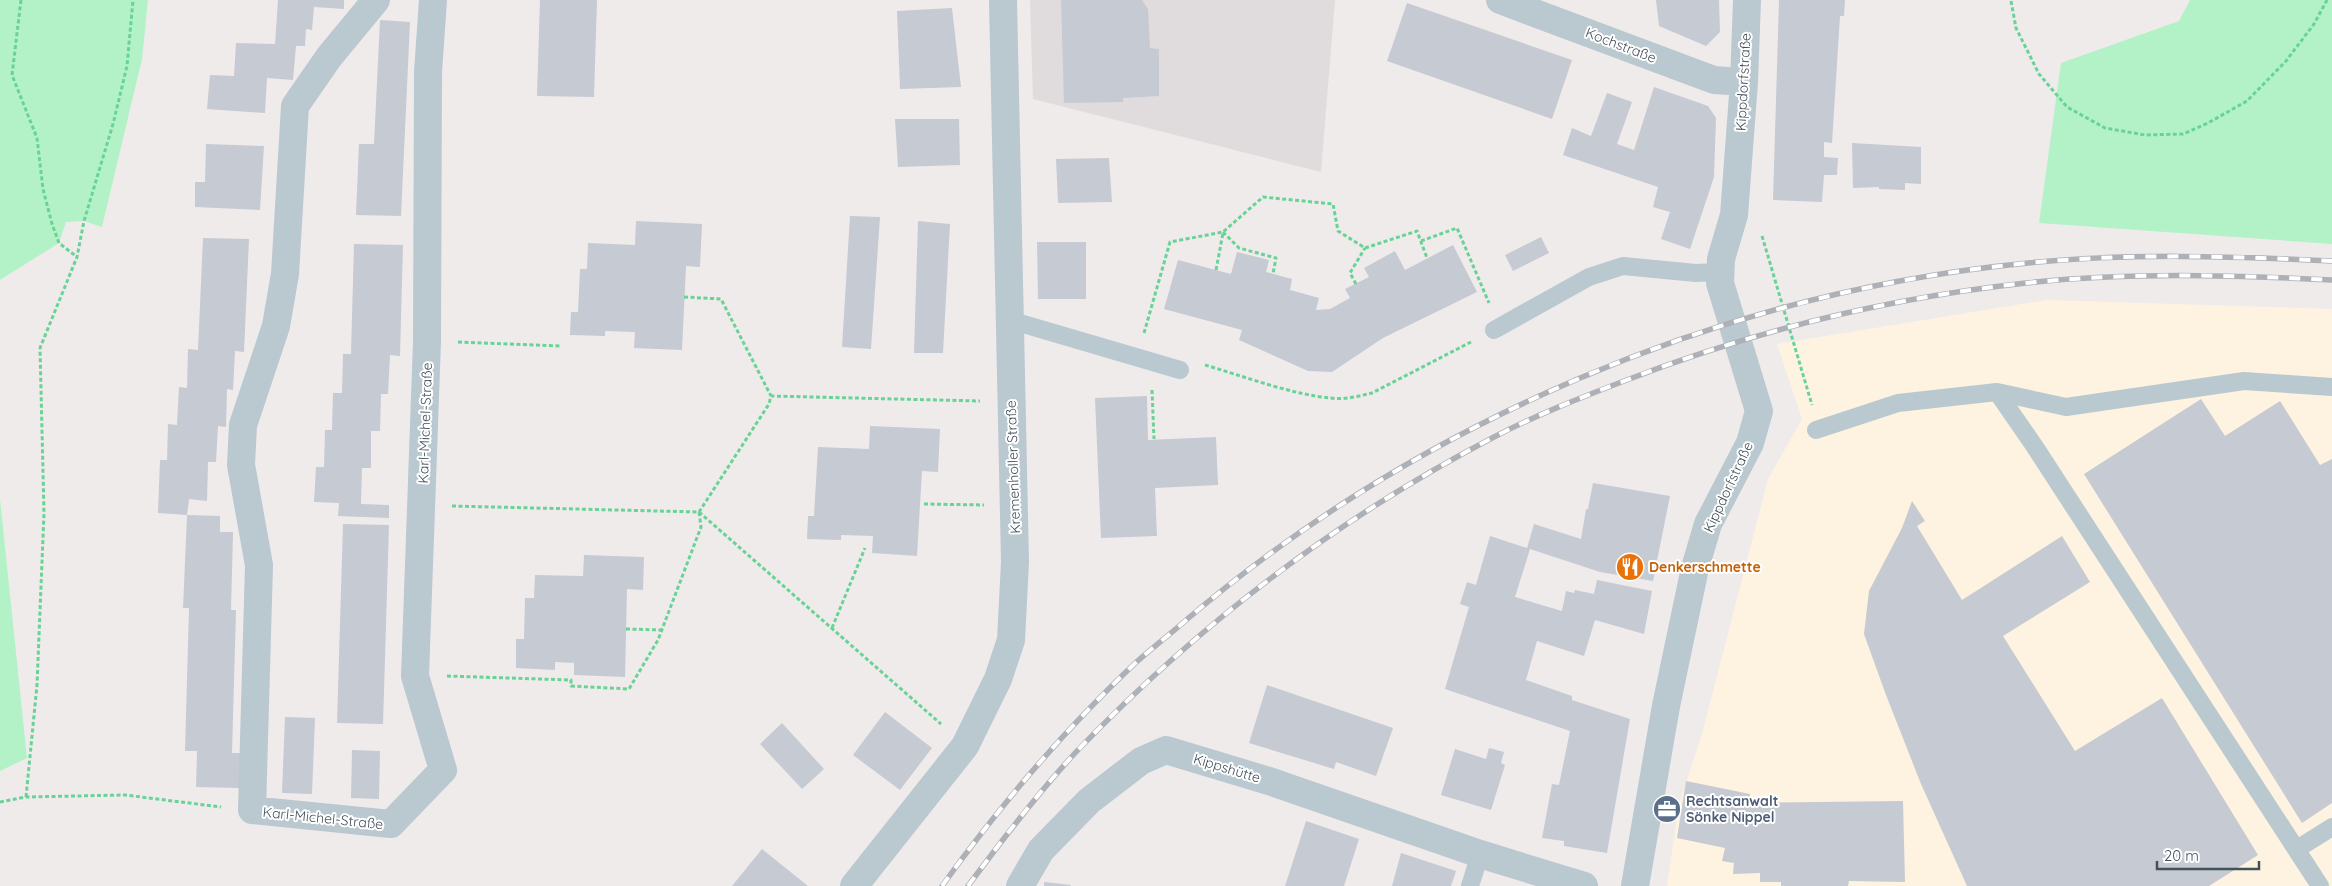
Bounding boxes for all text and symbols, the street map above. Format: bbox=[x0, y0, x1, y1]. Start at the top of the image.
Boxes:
street label: Kochstraße bbox=[1583, 23, 1659, 67]
street label: Kippdorfstraße bbox=[1731, 32, 1755, 132]
street label: Karl-Michel-Straße bbox=[414, 362, 436, 484]
street label: Kremenholler Straße bbox=[1002, 400, 1024, 534]
street label: Kippdorfstraße bbox=[1699, 439, 1757, 535]
restaurant icon: Denkerschmette bbox=[1615, 552, 1645, 582]
place label: Denkerschmette bbox=[1649, 558, 1761, 576]
street label: Kippshütte bbox=[1191, 749, 1263, 787]
place label: Rechtsanwalt Sönke Nippel bbox=[1686, 792, 1779, 826]
office icon: Rechtsanwalt Sönke Nippel bbox=[1652, 794, 1682, 824]
street label: Karl-Michel-Straße bbox=[262, 803, 384, 833]
scale bar bbox=[2157, 838, 2260, 870]
text: 20 m bbox=[2164, 846, 2199, 865]

